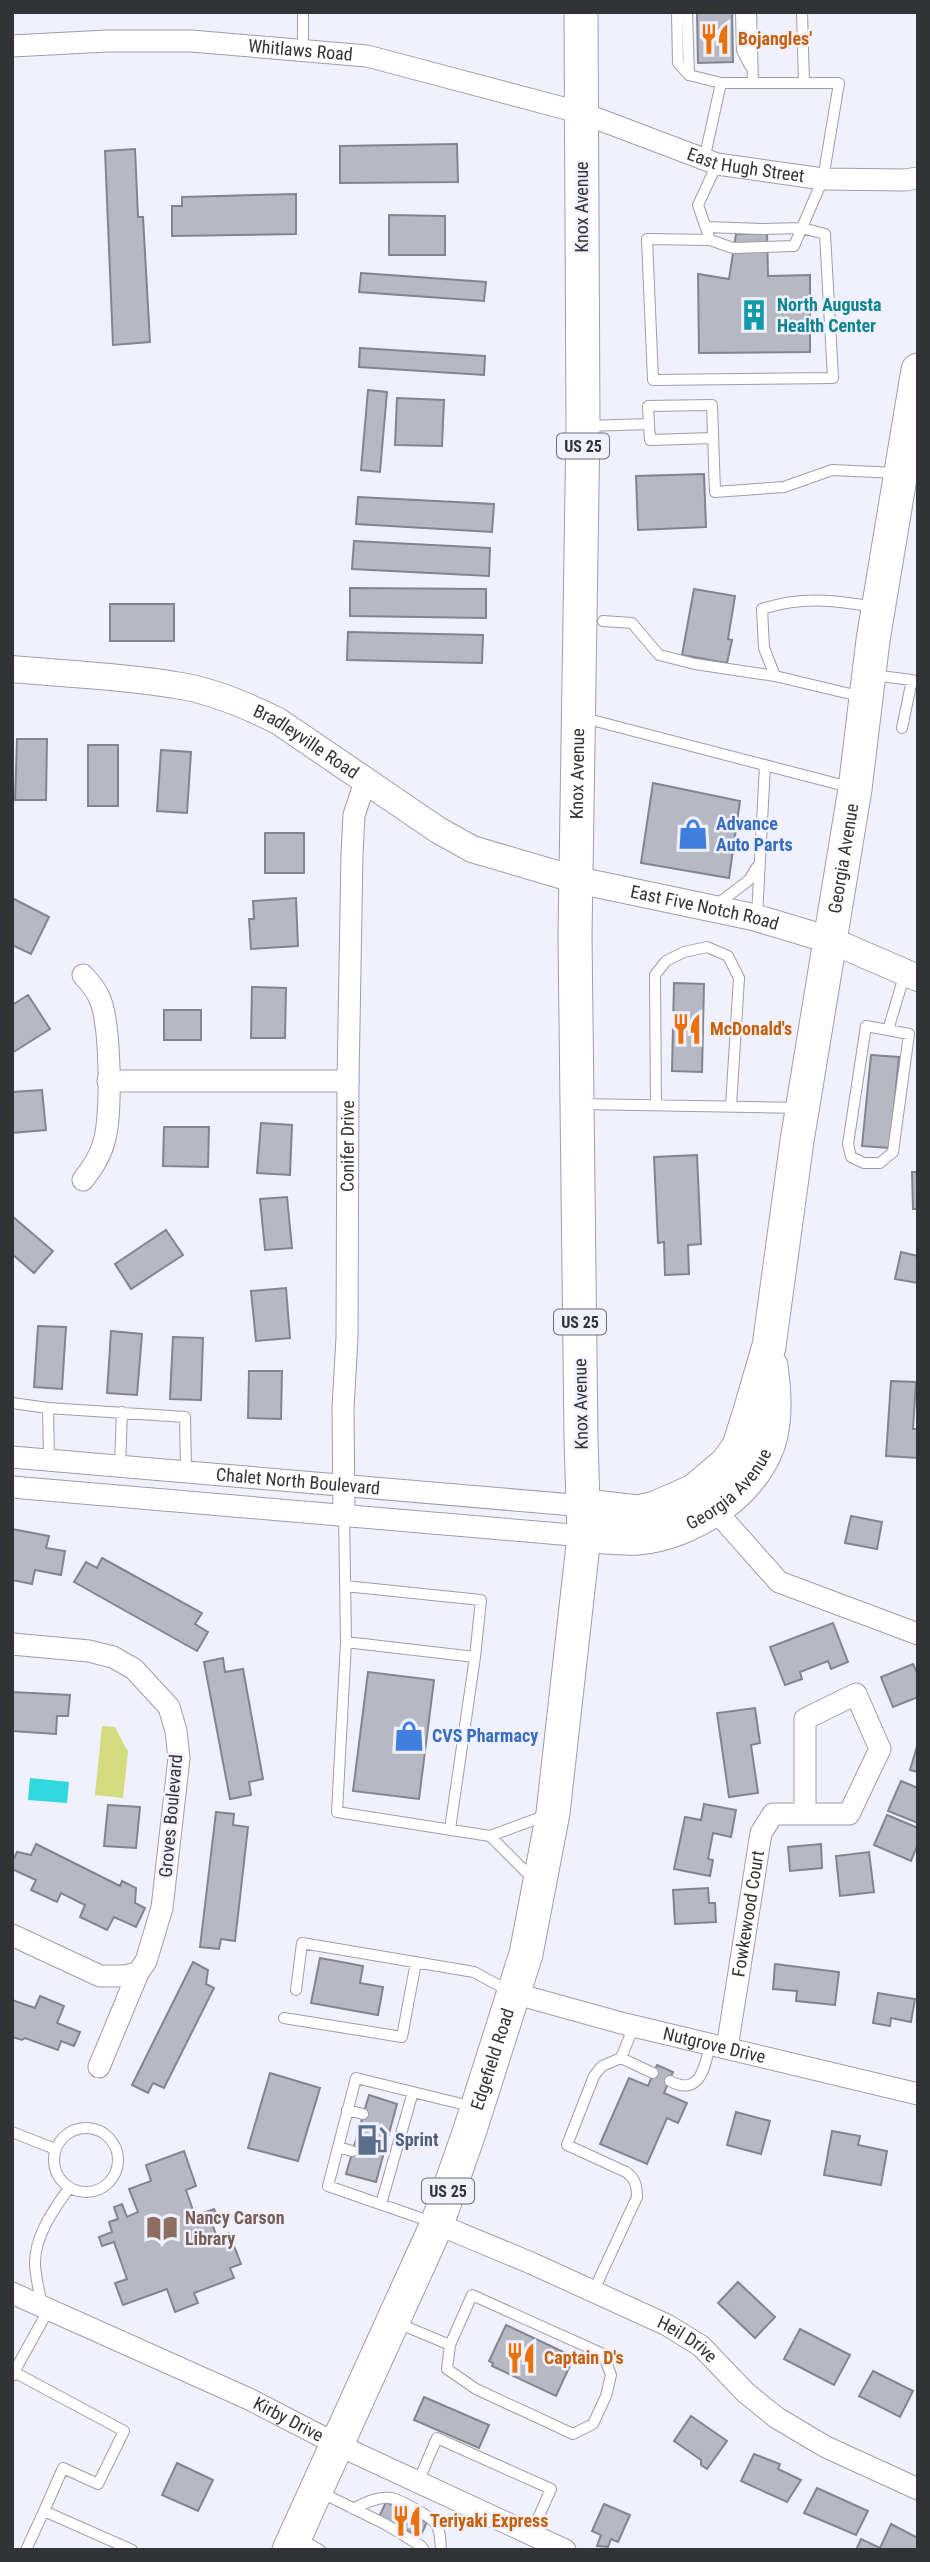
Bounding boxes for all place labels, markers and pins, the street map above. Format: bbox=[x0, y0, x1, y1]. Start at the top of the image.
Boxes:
restaurant icon: Bojangles' bbox=[698, 22, 732, 56]
place label: Bojangles' bbox=[738, 28, 812, 49]
place label: North Augusta Health Center bbox=[777, 294, 882, 336]
building icon: North Augusta Health Center bbox=[737, 298, 771, 332]
place label: Advance Auto Parts bbox=[716, 813, 793, 855]
shop icon: Advance Auto Parts bbox=[676, 817, 710, 851]
restaurant icon: McDonald's bbox=[670, 1012, 704, 1046]
place label: McDonald's bbox=[710, 1018, 792, 1039]
shop icon: CVS Pharmacy bbox=[392, 1719, 426, 1753]
place label: CVS Pharmacy bbox=[432, 1725, 538, 1746]
fuel station icon: Sprint bbox=[355, 2123, 389, 2157]
place label: Sprint bbox=[395, 2129, 439, 2150]
place label: Nancy Carson Library bbox=[185, 2207, 285, 2249]
library icon: Nancy Carson Library bbox=[145, 2211, 179, 2245]
restaurant icon: Captain D's bbox=[504, 2341, 538, 2375]
place label: Captain D's bbox=[544, 2347, 624, 2368]
restaurant icon: Teriyaki Express bbox=[390, 2504, 424, 2538]
place label: Teriyaki Express bbox=[430, 2510, 548, 2531]

